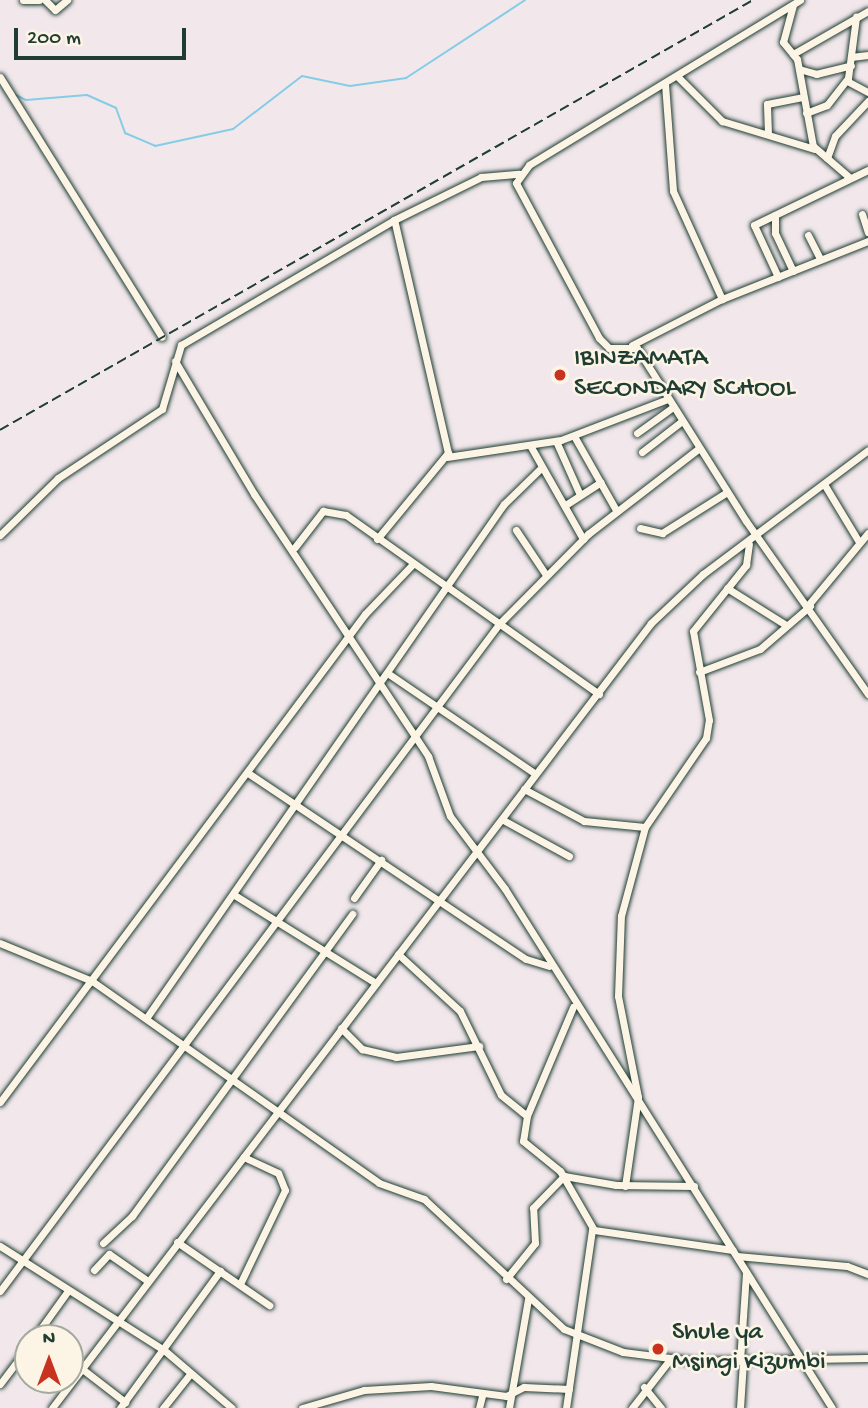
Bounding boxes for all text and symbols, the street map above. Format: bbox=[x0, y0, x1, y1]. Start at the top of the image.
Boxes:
scale bar bbox=[18, 14, 189, 58]
text: 200 m bbox=[27, 27, 81, 52]
place label: IBINZAMATA SECONDARY SCHOOL bbox=[574, 344, 795, 406]
marker: IBINZAMATA SECONDARY SCHOOL bbox=[552, 367, 568, 383]
place label: Shule ya Msingi Kizumbi bbox=[672, 1318, 826, 1380]
north arrow bbox=[14, 1324, 84, 1394]
text: N bbox=[43, 1328, 55, 1351]
marker: Shule ya Msingi Kizumbi bbox=[650, 1341, 666, 1357]

